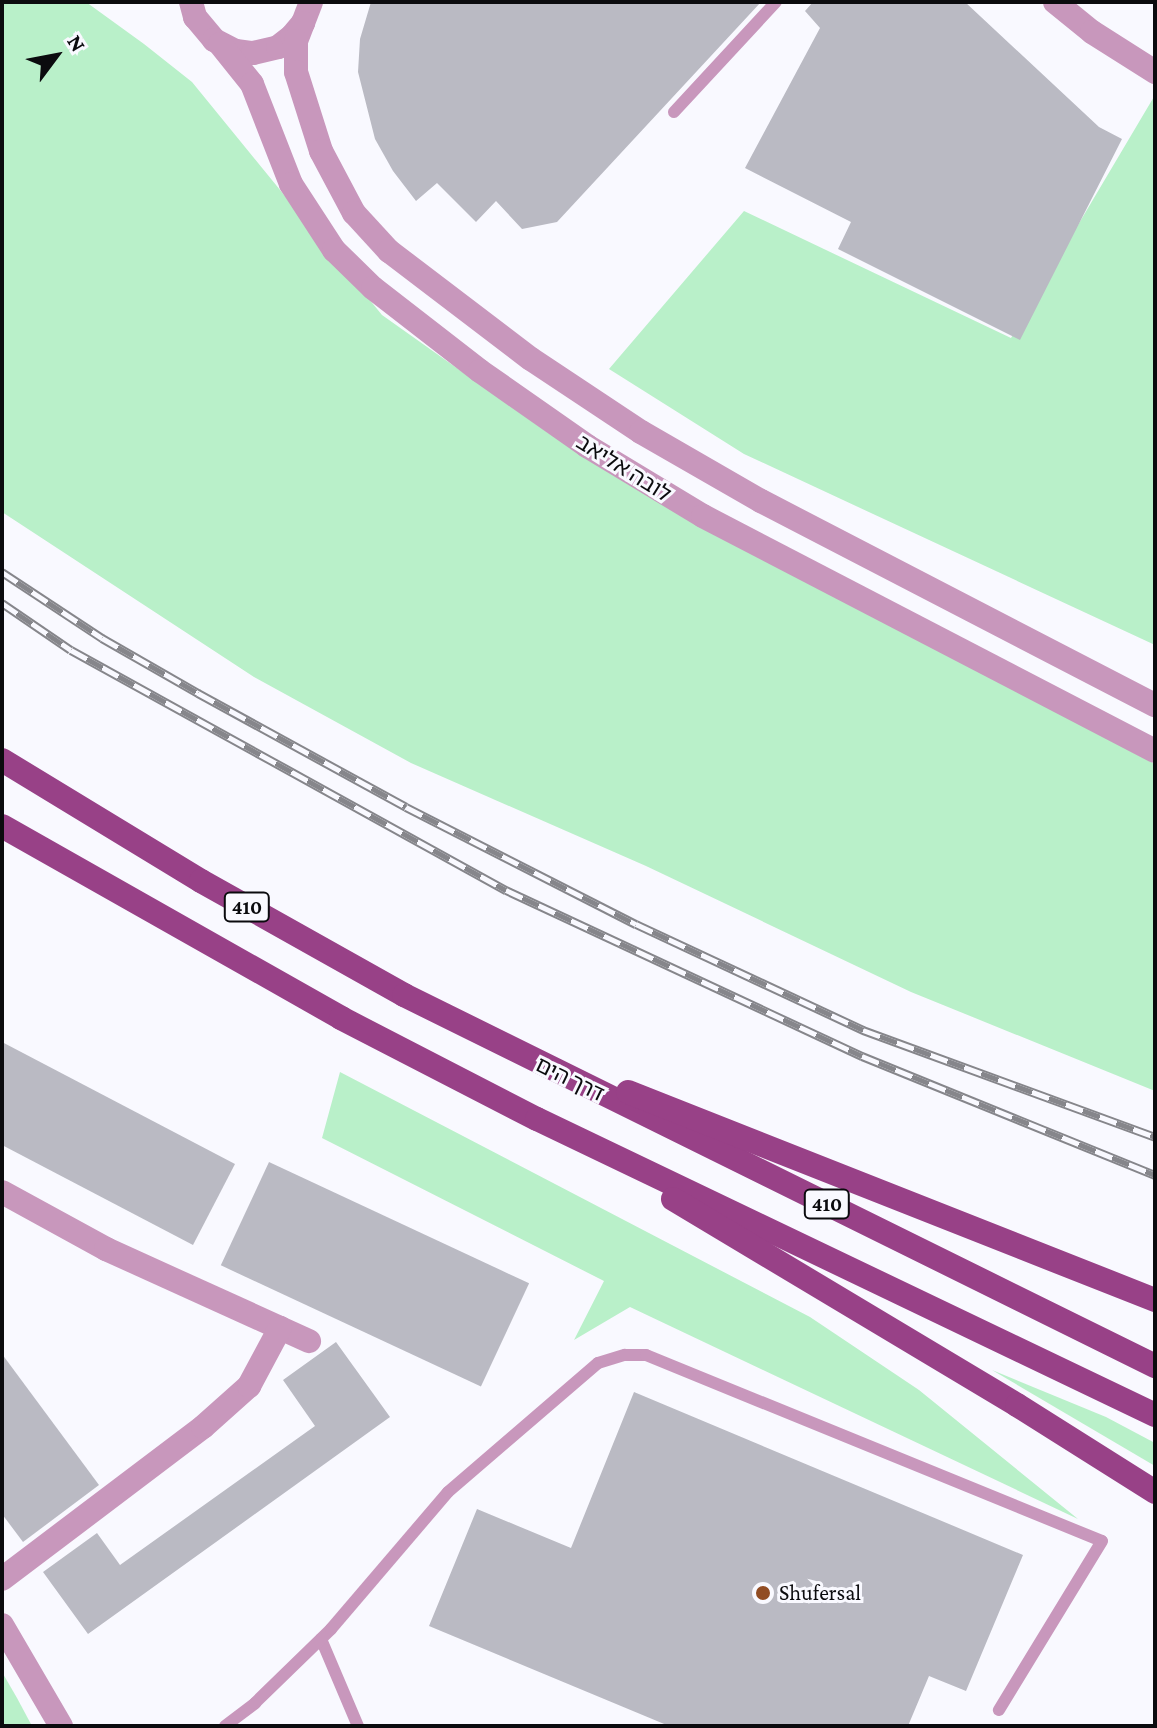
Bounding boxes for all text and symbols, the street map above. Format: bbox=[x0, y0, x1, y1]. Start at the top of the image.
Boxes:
north arrow bbox=[16, 16, 96, 96]
text: N bbox=[62, 30, 91, 56]
street label: לובה אליאב bbox=[572, 429, 676, 507]
road number: 410 bbox=[223, 891, 271, 923]
street label: דרך הים bbox=[531, 1051, 609, 1107]
road number: 410 bbox=[803, 1188, 851, 1220]
place label: Shufersal bbox=[779, 1580, 861, 1606]
marker: Shufersal bbox=[754, 1584, 772, 1602]

